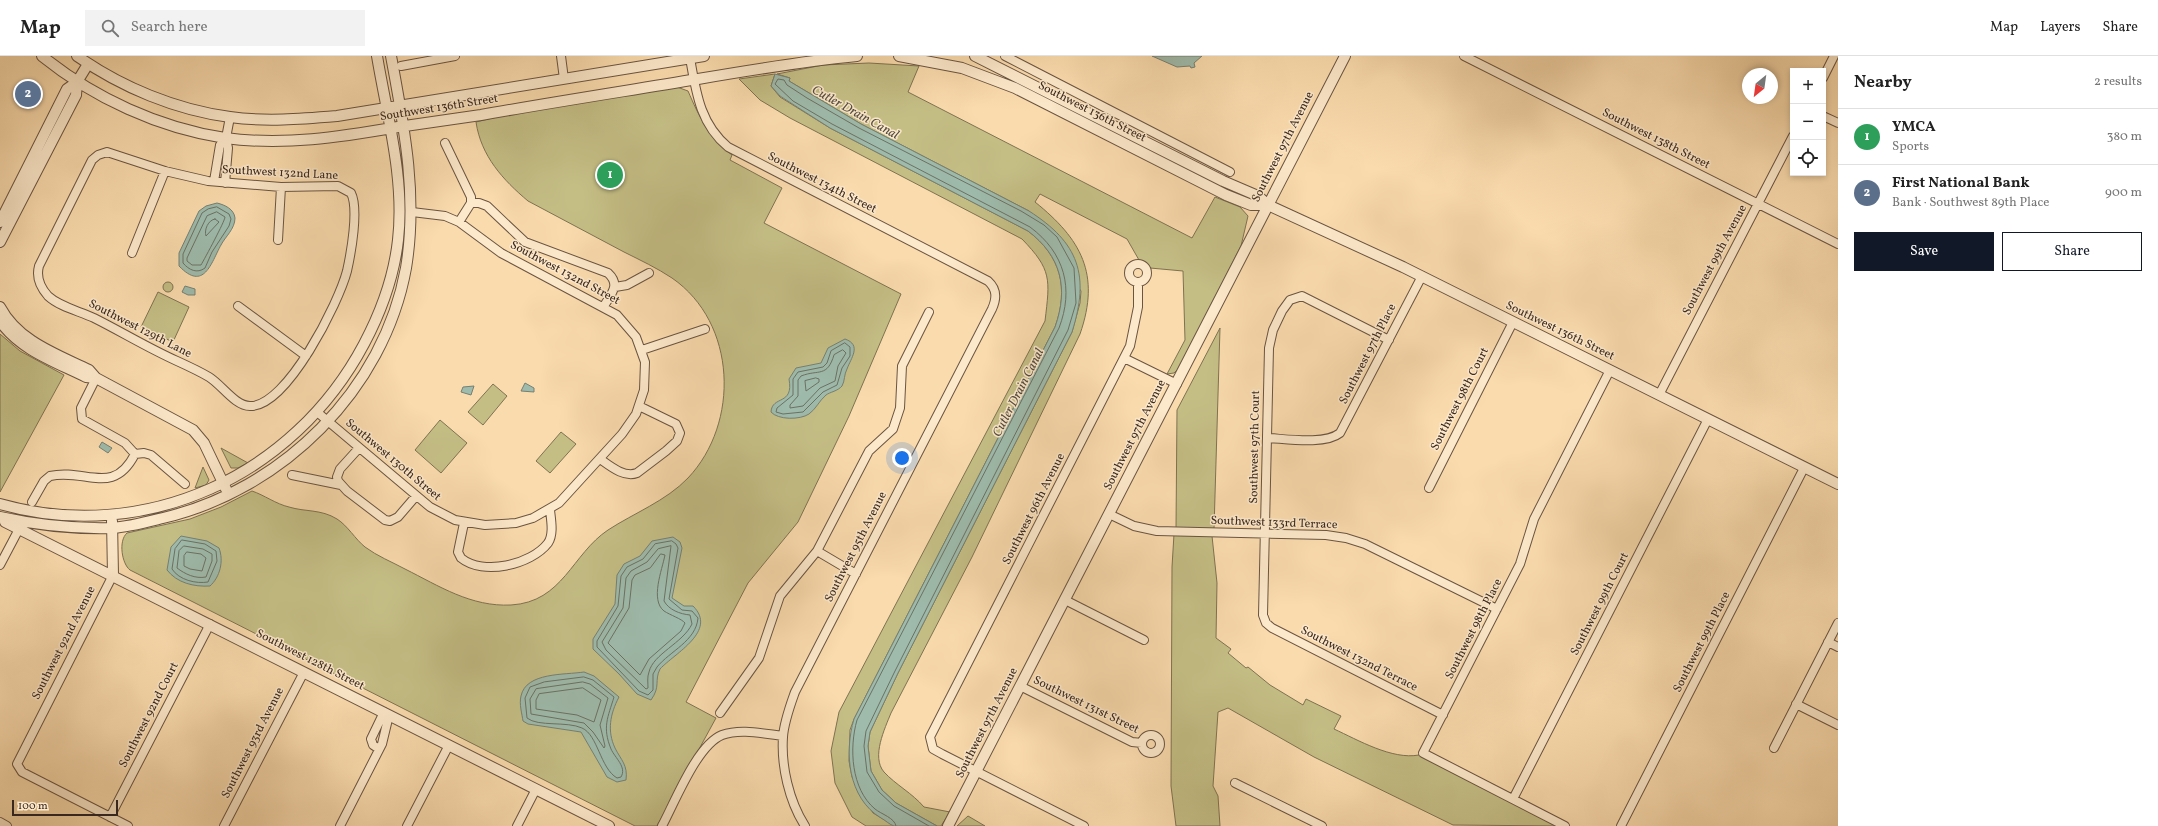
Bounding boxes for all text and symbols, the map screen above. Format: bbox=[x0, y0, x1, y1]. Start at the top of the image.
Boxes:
search box bbox=[85, 10, 365, 46]
text: Map bbox=[20, 15, 61, 41]
icon: search bbox=[99, 17, 121, 39]
text: Search here bbox=[131, 17, 208, 38]
text: Map bbox=[1990, 18, 2018, 37]
text: Layers bbox=[2040, 18, 2080, 37]
text: Share bbox=[2102, 18, 2138, 37]
north arrow bbox=[1742, 68, 1778, 104]
map controls bbox=[1790, 68, 1826, 176]
button: + bbox=[1790, 68, 1826, 104]
text: Nearby bbox=[1854, 71, 1912, 94]
text: 2 results bbox=[2094, 73, 2142, 91]
street label: Southwest 136th Street bbox=[1035, 78, 1149, 146]
pin: 2 bbox=[15, 79, 41, 109]
water label: Cutler Drain Canal bbox=[808, 82, 903, 145]
street label: Southwest 97th Avenue bbox=[1248, 89, 1318, 205]
street label: Southwest 136th Street bbox=[379, 91, 499, 125]
button: − bbox=[1790, 104, 1826, 140]
street label: Southwest 138th Street bbox=[1599, 105, 1713, 173]
text: YMCA bbox=[1892, 117, 1936, 138]
text: 1 bbox=[1864, 128, 1870, 146]
text: 380 m bbox=[2107, 128, 2142, 146]
text: Sports bbox=[1892, 138, 1929, 156]
button: locate bbox=[1790, 140, 1826, 176]
street label: Southwest 134th Street bbox=[765, 149, 879, 217]
pin: 1 bbox=[597, 160, 623, 190]
street label: Southwest 132nd Lane bbox=[221, 162, 339, 184]
text: First National Bank bbox=[1892, 173, 2030, 194]
text: 2 bbox=[1864, 184, 1870, 202]
text: 900 m bbox=[2105, 184, 2142, 202]
text: Bank · Southwest 89th Place bbox=[1892, 194, 2049, 212]
street label: Southwest 99th Avenue bbox=[1679, 202, 1751, 318]
button: Save bbox=[1854, 232, 1994, 271]
button: Share bbox=[2002, 232, 2142, 271]
street label: Southwest 132nd Street bbox=[507, 237, 623, 309]
street label: Southwest 129th Lane bbox=[86, 296, 195, 362]
street label: Southwest 136th Street bbox=[1503, 298, 1617, 364]
street label: Southwest 97th Place bbox=[1336, 301, 1400, 407]
water label: Cutler Drain Canal bbox=[989, 345, 1049, 440]
street label: Southwest 98th Court bbox=[1427, 345, 1493, 453]
street label: Southwest 97th Avenue bbox=[1100, 377, 1170, 493]
street label: Southwest 97th Court bbox=[1246, 390, 1264, 504]
street label: Southwest 130th Street bbox=[342, 415, 444, 505]
your location bbox=[892, 448, 912, 468]
street label: Southwest 96th Avenue bbox=[999, 450, 1069, 567]
street label: Southwest 95th Avenue bbox=[821, 489, 891, 605]
street label: Southwest 133rd Terrace bbox=[1210, 513, 1338, 533]
street label: Southwest 99th Court bbox=[1567, 550, 1633, 658]
street label: Southwest 98th Place bbox=[1442, 576, 1506, 682]
street label: Southwest 92nd Avenue bbox=[28, 583, 100, 703]
street label: Southwest 99th Place bbox=[1670, 589, 1735, 695]
street label: Southwest 132nd Terrace bbox=[1298, 622, 1421, 696]
street label: Southwest 128th Street bbox=[253, 626, 367, 694]
street label: Southwest 92nd Court bbox=[115, 659, 183, 771]
street label: Southwest 97th Avenue bbox=[952, 665, 1022, 781]
street label: Southwest 131st Street bbox=[1030, 672, 1142, 738]
street label: Southwest 93rd Avenue bbox=[218, 684, 288, 801]
scale bar bbox=[12, 798, 118, 817]
text: 100 m bbox=[18, 799, 48, 814]

